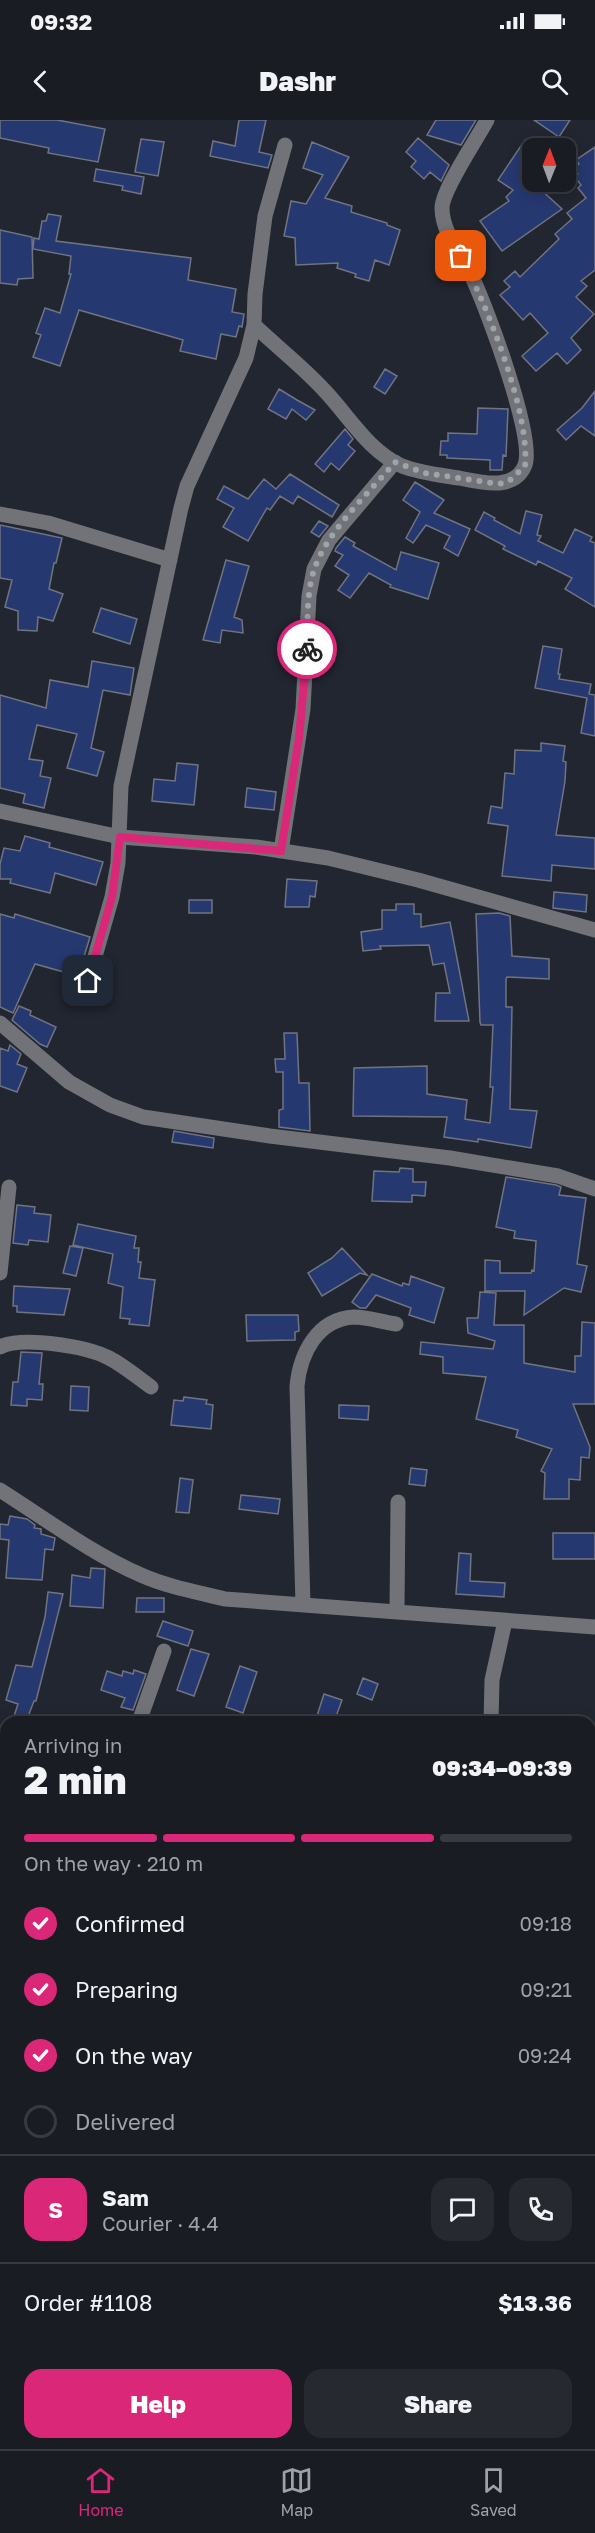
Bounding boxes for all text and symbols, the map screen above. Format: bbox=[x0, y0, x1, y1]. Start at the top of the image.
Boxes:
text: 09:32 bbox=[30, 8, 92, 35]
icon: back bbox=[24, 65, 57, 98]
text: Dashr bbox=[259, 65, 336, 97]
icon: search bbox=[538, 65, 571, 98]
north arrow bbox=[522, 138, 576, 192]
map controls bbox=[522, 138, 576, 192]
pin bbox=[435, 230, 486, 281]
icon: bag bbox=[444, 239, 477, 272]
courier bbox=[277, 619, 337, 679]
icon: bike bbox=[291, 633, 324, 666]
pin bbox=[62, 955, 113, 1006]
icon: home bbox=[71, 964, 104, 997]
text: Arriving in bbox=[24, 1733, 122, 1757]
text: 09:34–09:39 bbox=[432, 1754, 572, 1781]
text: 2 min bbox=[24, 1756, 127, 1803]
text: On the way · 210 m bbox=[24, 1851, 203, 1875]
icon: check bbox=[24, 1907, 57, 1940]
text: Confirmed bbox=[75, 1910, 185, 1937]
text: 09:18 bbox=[520, 1911, 572, 1935]
icon: check bbox=[24, 1973, 57, 2006]
text: Preparing bbox=[75, 1976, 178, 2003]
text: 09:21 bbox=[520, 1977, 572, 2001]
icon: check bbox=[24, 2039, 57, 2072]
text: On the way bbox=[75, 2042, 193, 2069]
text: 09:24 bbox=[518, 2043, 572, 2067]
text: Delivered bbox=[75, 2108, 175, 2135]
button: chat bbox=[431, 2178, 494, 2241]
button: phone bbox=[509, 2178, 572, 2241]
text: Sam bbox=[102, 2184, 149, 2211]
text: S bbox=[48, 2196, 63, 2223]
text: Courier · 4.4 bbox=[102, 2211, 219, 2235]
text: Order #1108 bbox=[24, 2289, 152, 2316]
text: $13.36 bbox=[498, 2289, 572, 2316]
button: Help bbox=[24, 2369, 292, 2438]
button: Share bbox=[304, 2369, 572, 2438]
tab: Home bbox=[78, 2464, 124, 2520]
tab: Map bbox=[280, 2464, 313, 2520]
tab: Saved bbox=[470, 2464, 517, 2520]

